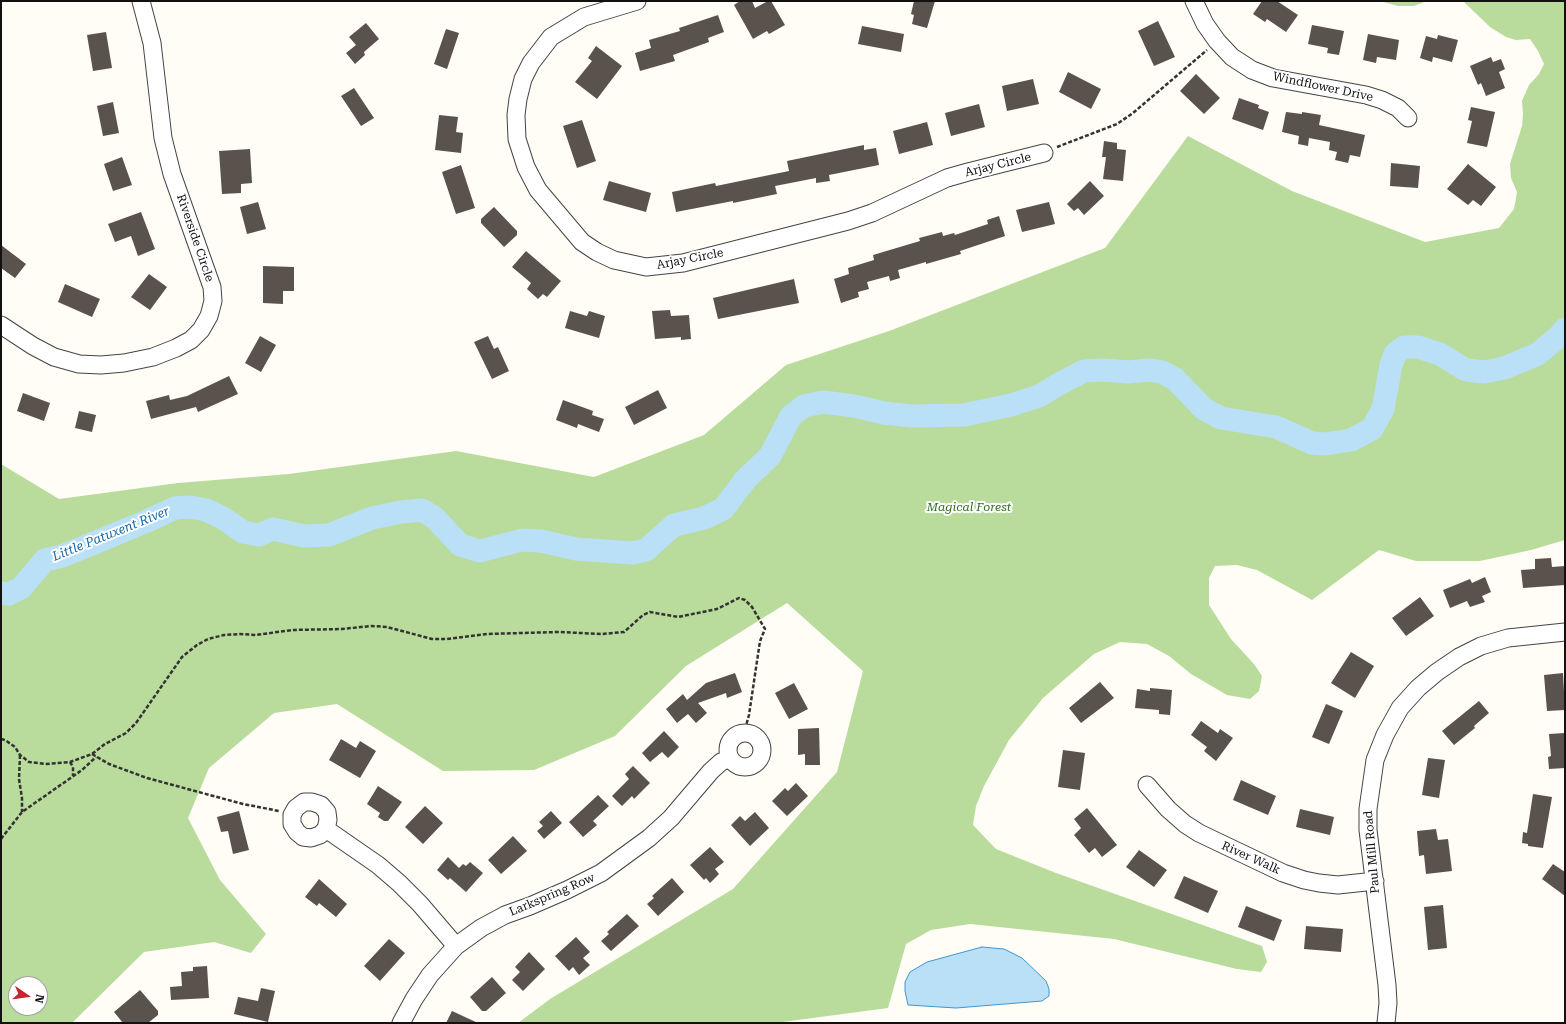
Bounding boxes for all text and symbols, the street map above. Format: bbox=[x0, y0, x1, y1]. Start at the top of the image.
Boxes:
street label: Windflower Drive bbox=[1272, 69, 1374, 105]
street label: Arjay Circle bbox=[963, 150, 1033, 180]
street label: Riverside Circle bbox=[173, 192, 217, 284]
street label: Arjay Circle bbox=[655, 245, 725, 273]
park label: Magical Forest bbox=[927, 500, 1011, 514]
water label: Little Patuxent River bbox=[50, 503, 172, 565]
street label: Paul Mill Road bbox=[1361, 810, 1383, 894]
street label: River Walk bbox=[1219, 839, 1283, 877]
street label: Larkspring Row bbox=[507, 870, 597, 920]
north arrow bbox=[8, 976, 48, 1016]
text: N bbox=[32, 993, 46, 1004]

